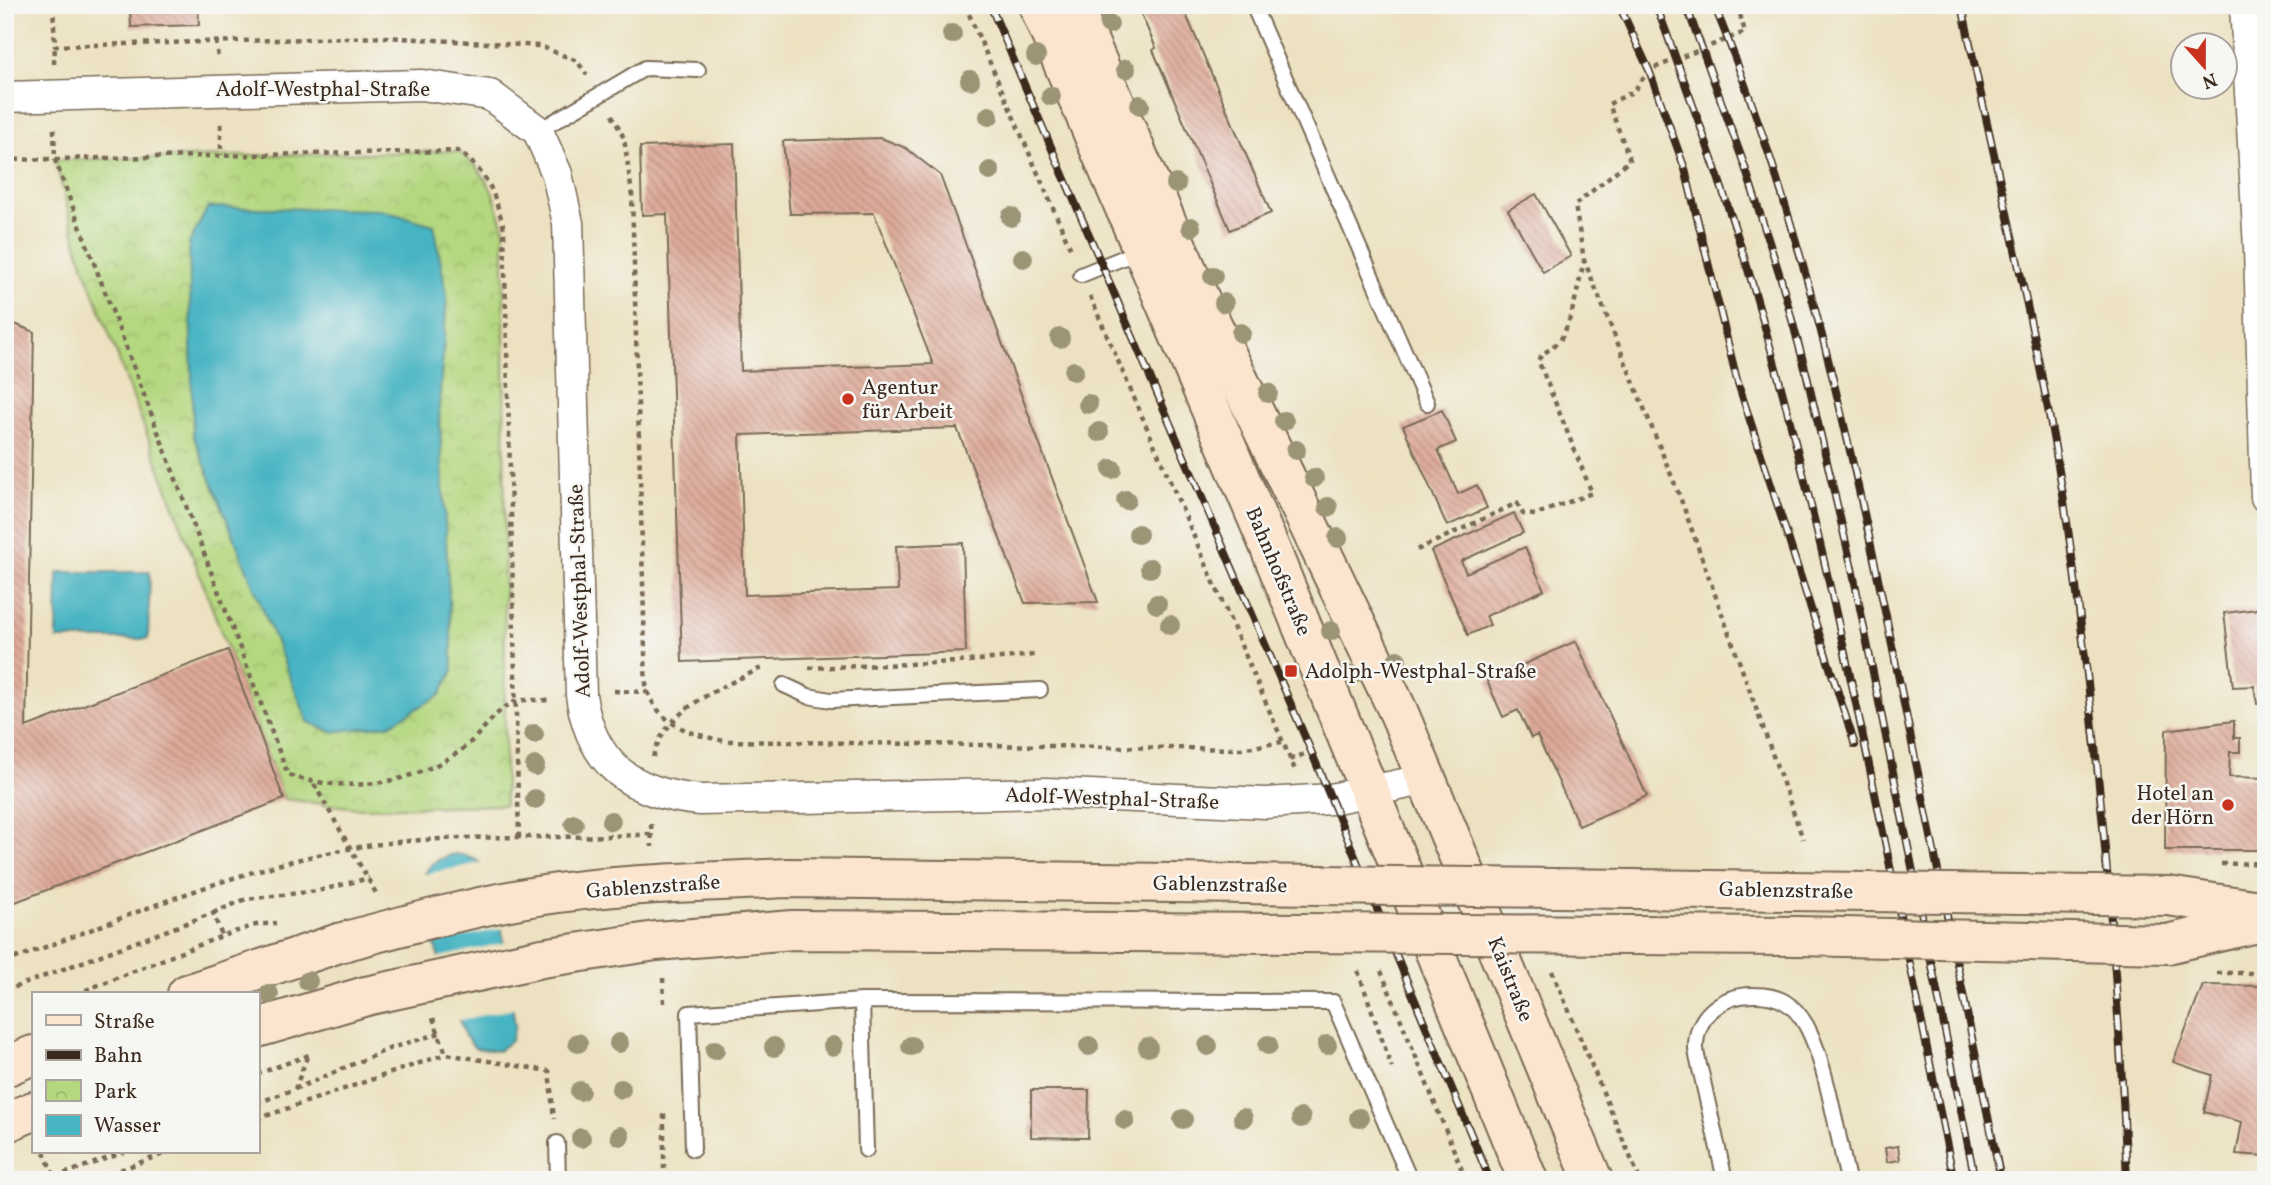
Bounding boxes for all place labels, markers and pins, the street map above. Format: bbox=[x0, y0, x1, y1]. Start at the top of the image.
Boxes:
place label: Agentur für Arbeit bbox=[862, 374, 953, 427]
marker: Agentur für Arbeit bbox=[840, 391, 856, 407]
place label: Adolph-Westphal-Straße bbox=[1305, 658, 1536, 687]
marker: Adolph-Westphal-Straße bbox=[1283, 663, 1299, 679]
place label: Hotel an der Hörn bbox=[2131, 780, 2214, 833]
marker: Hotel an der Hörn bbox=[2220, 797, 2236, 813]

